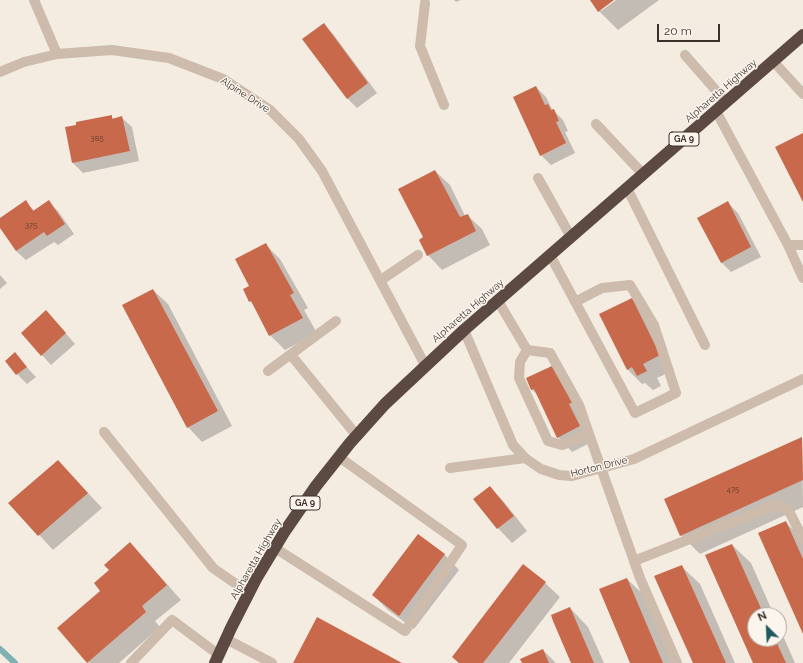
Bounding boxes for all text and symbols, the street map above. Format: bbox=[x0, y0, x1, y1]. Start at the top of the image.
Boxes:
scale bar bbox=[659, 16, 722, 42]
text: 20 m bbox=[664, 24, 692, 38]
street label: Alpharetta Highway bbox=[683, 57, 759, 125]
street label: Alpine Drive bbox=[218, 75, 272, 115]
road number: GA 9 bbox=[669, 132, 699, 146]
house number: 385 bbox=[90, 134, 104, 144]
house number: 375 bbox=[25, 221, 37, 231]
street label: Alpharetta Highway bbox=[430, 277, 506, 345]
street label: Horton Drive bbox=[569, 454, 629, 480]
house number: 475 bbox=[727, 485, 739, 495]
road number: GA 9 bbox=[290, 496, 320, 510]
street label: Alpharetta Highway bbox=[228, 517, 284, 601]
north arrow bbox=[747, 607, 787, 647]
text: N bbox=[756, 609, 769, 624]

